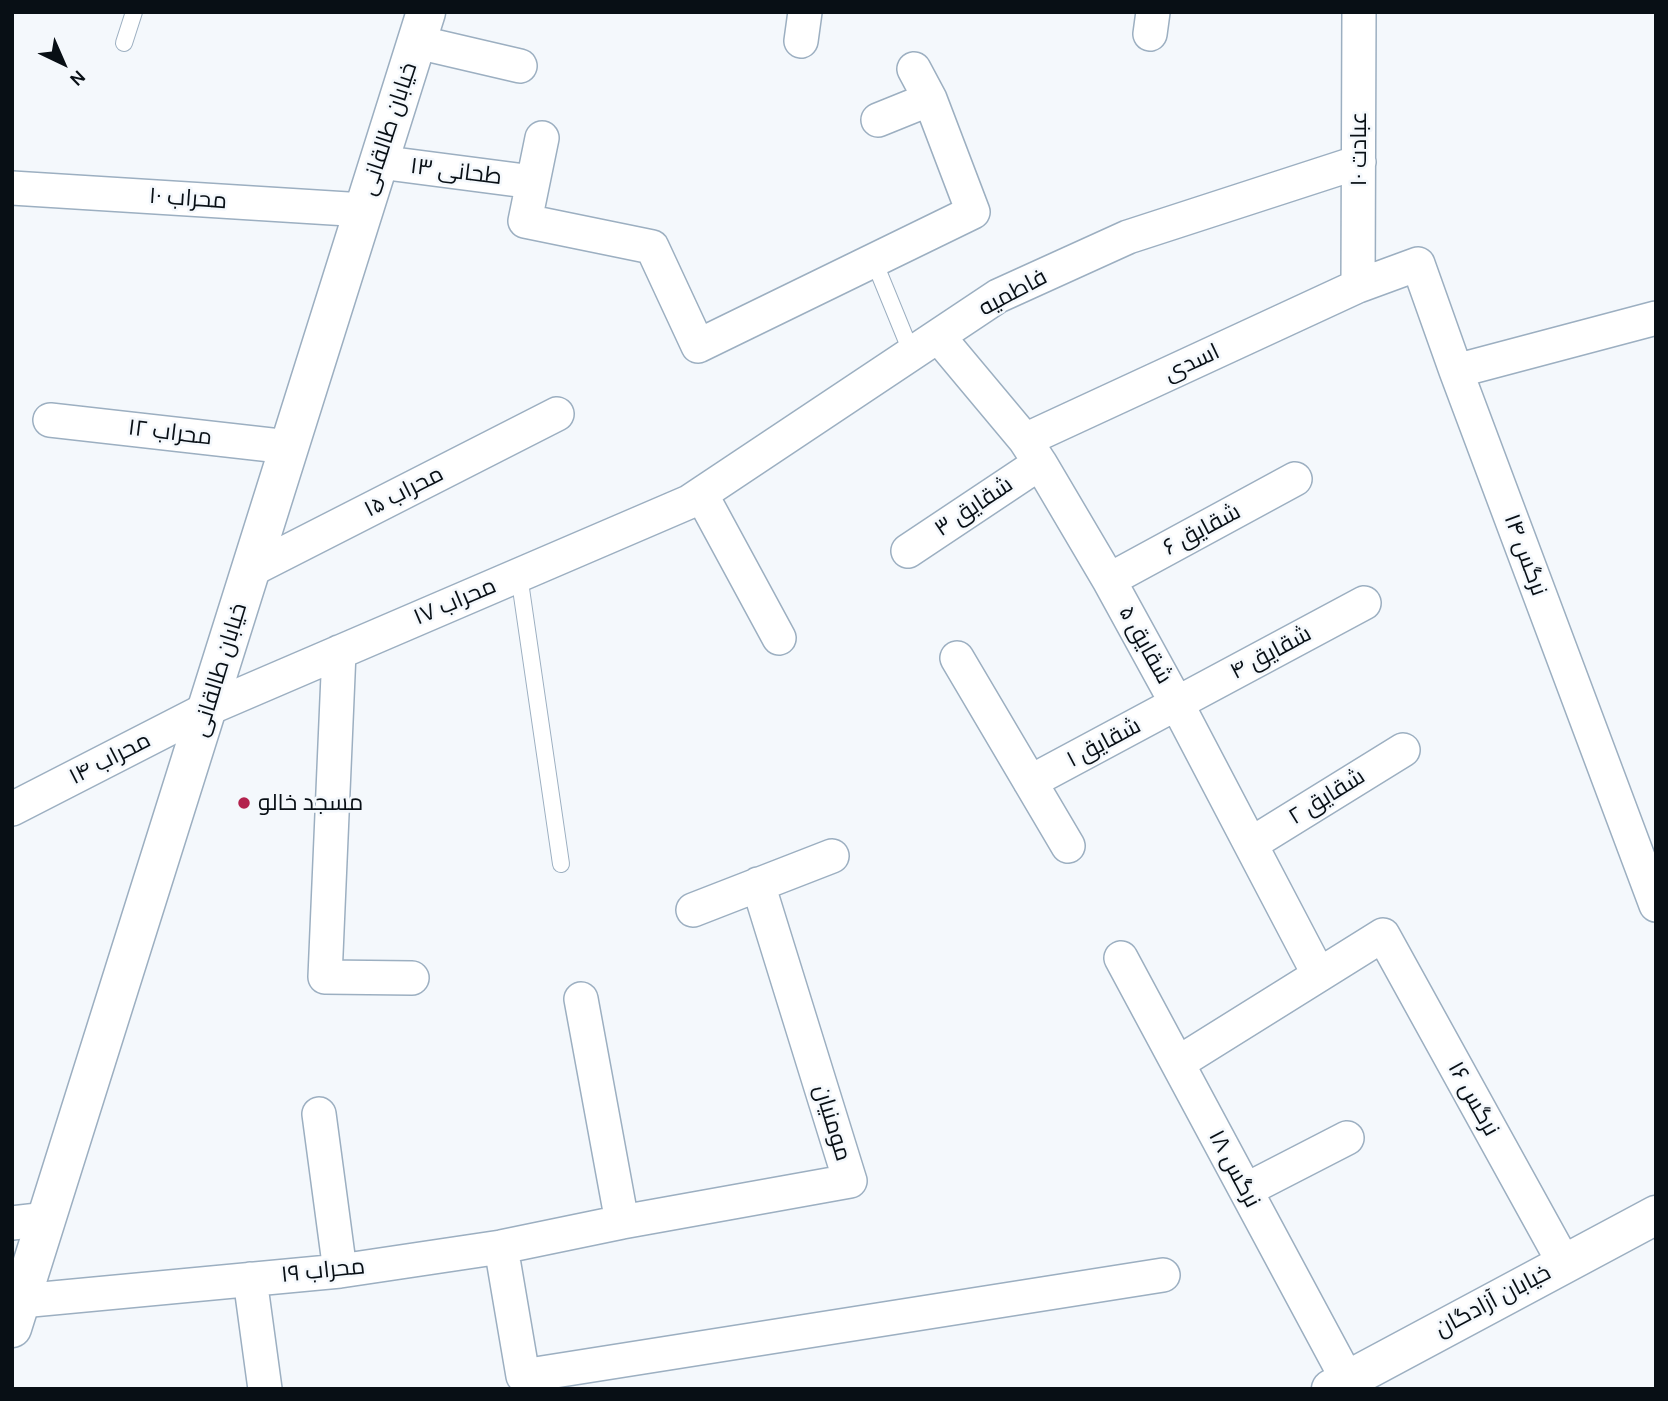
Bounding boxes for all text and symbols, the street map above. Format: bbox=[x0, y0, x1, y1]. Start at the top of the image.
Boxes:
north arrow bbox=[28, 28, 98, 98]
street label: خیابان طالقانی bbox=[355, 59, 423, 199]
text: N bbox=[65, 65, 90, 91]
street label: عبادت ۱۰ bbox=[1345, 112, 1373, 186]
street label: طحانی ۱۳ bbox=[408, 153, 504, 191]
street label: ۱۰ محراب bbox=[148, 183, 228, 215]
street label: فاطمیه bbox=[974, 264, 1052, 322]
street label: اسدی bbox=[1160, 338, 1224, 388]
street label: محراب ۱۲ bbox=[126, 414, 214, 452]
street label: محراب ۱۵ bbox=[360, 460, 448, 524]
street label: شقایق ۳ bbox=[930, 471, 1018, 543]
street label: شقایق ۶ bbox=[1159, 498, 1245, 562]
street label: نرگس ۱۴ bbox=[1497, 510, 1553, 600]
street label: محراب ۱۷ bbox=[410, 572, 500, 632]
street label: خیابان طالقانی bbox=[187, 600, 253, 740]
street label: شقایق ۵ bbox=[1112, 601, 1178, 689]
street label: شقایق ۴ bbox=[1226, 620, 1316, 686]
street label: شقایق ۱ bbox=[1062, 712, 1146, 774]
street label: محراب ۱۴ bbox=[65, 727, 155, 791]
street label: شقایق ۲ bbox=[1284, 763, 1370, 831]
place label: مسجد خالو bbox=[258, 789, 363, 817]
marker: مسجد خالو bbox=[236, 795, 252, 811]
street label: نرگس ۱۶ bbox=[1441, 1057, 1505, 1141]
street label: مومنیان bbox=[807, 1081, 857, 1165]
street label: نرگس ۱۸ bbox=[1202, 1125, 1266, 1213]
street label: محراب ۱۹ bbox=[280, 1253, 366, 1289]
street label: خیابان آزادگان bbox=[1430, 1259, 1556, 1343]

